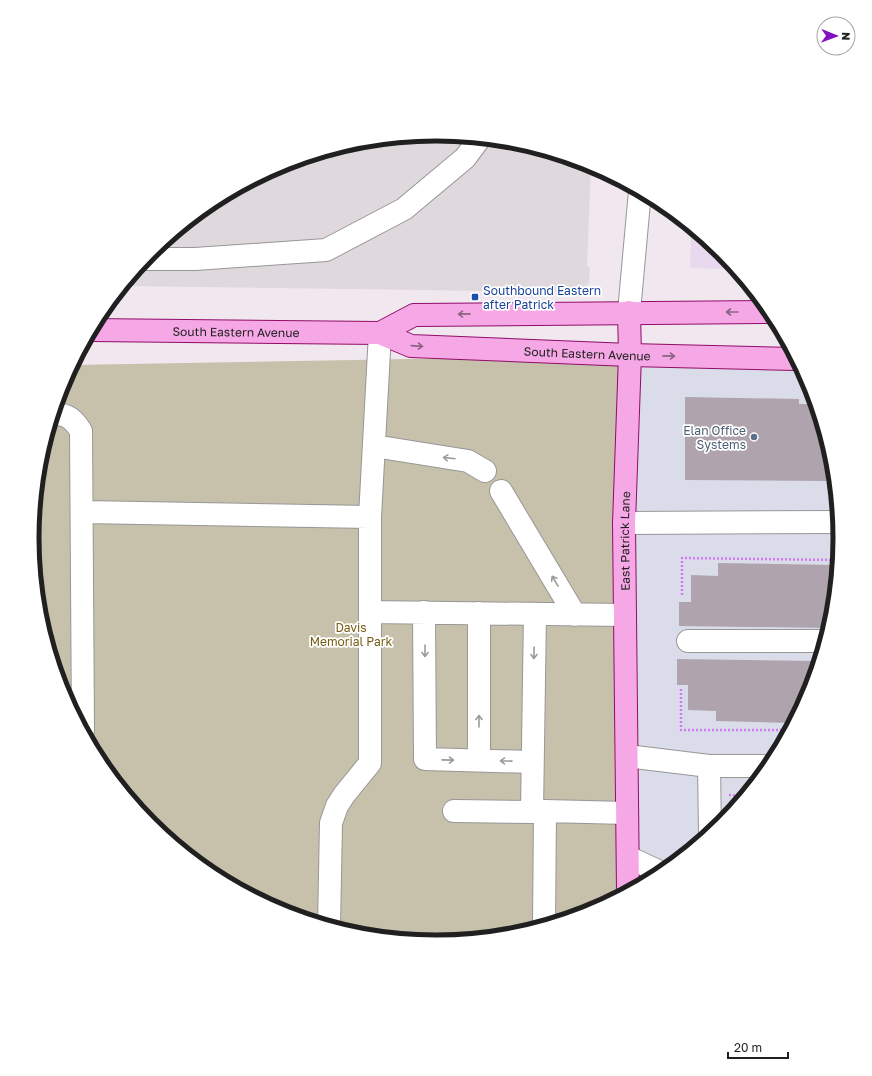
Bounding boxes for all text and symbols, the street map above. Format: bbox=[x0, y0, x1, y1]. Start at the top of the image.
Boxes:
north arrow bbox=[816, 16, 856, 56]
text: N bbox=[840, 32, 853, 40]
place label: Southbound Eastern after Patrick bbox=[483, 283, 601, 312]
marker: Southbound Eastern after Patrick bbox=[470, 292, 480, 302]
one-way arrow bbox=[726, 308, 739, 316]
one-way arrow bbox=[458, 310, 471, 318]
street label: South Eastern Avenue bbox=[172, 323, 300, 340]
one-way arrow bbox=[410, 343, 423, 350]
street label: South Eastern Avenue bbox=[523, 343, 651, 363]
one-way arrow bbox=[662, 352, 675, 359]
place label: Elan Office Systems bbox=[683, 423, 746, 452]
marker: Elan Office Systems bbox=[749, 432, 759, 442]
one-way arrow bbox=[443, 455, 456, 462]
street label: East Patrick Lane bbox=[616, 491, 633, 591]
one-way arrow bbox=[551, 575, 559, 587]
park label: Davis Memorial Park bbox=[310, 620, 393, 649]
one-way arrow bbox=[421, 644, 429, 657]
one-way arrow bbox=[530, 646, 538, 659]
one-way arrow bbox=[475, 715, 483, 728]
one-way arrow bbox=[441, 756, 454, 763]
one-way arrow bbox=[500, 757, 513, 765]
scale bar bbox=[728, 1034, 788, 1060]
text: 20 m bbox=[734, 1040, 762, 1055]

